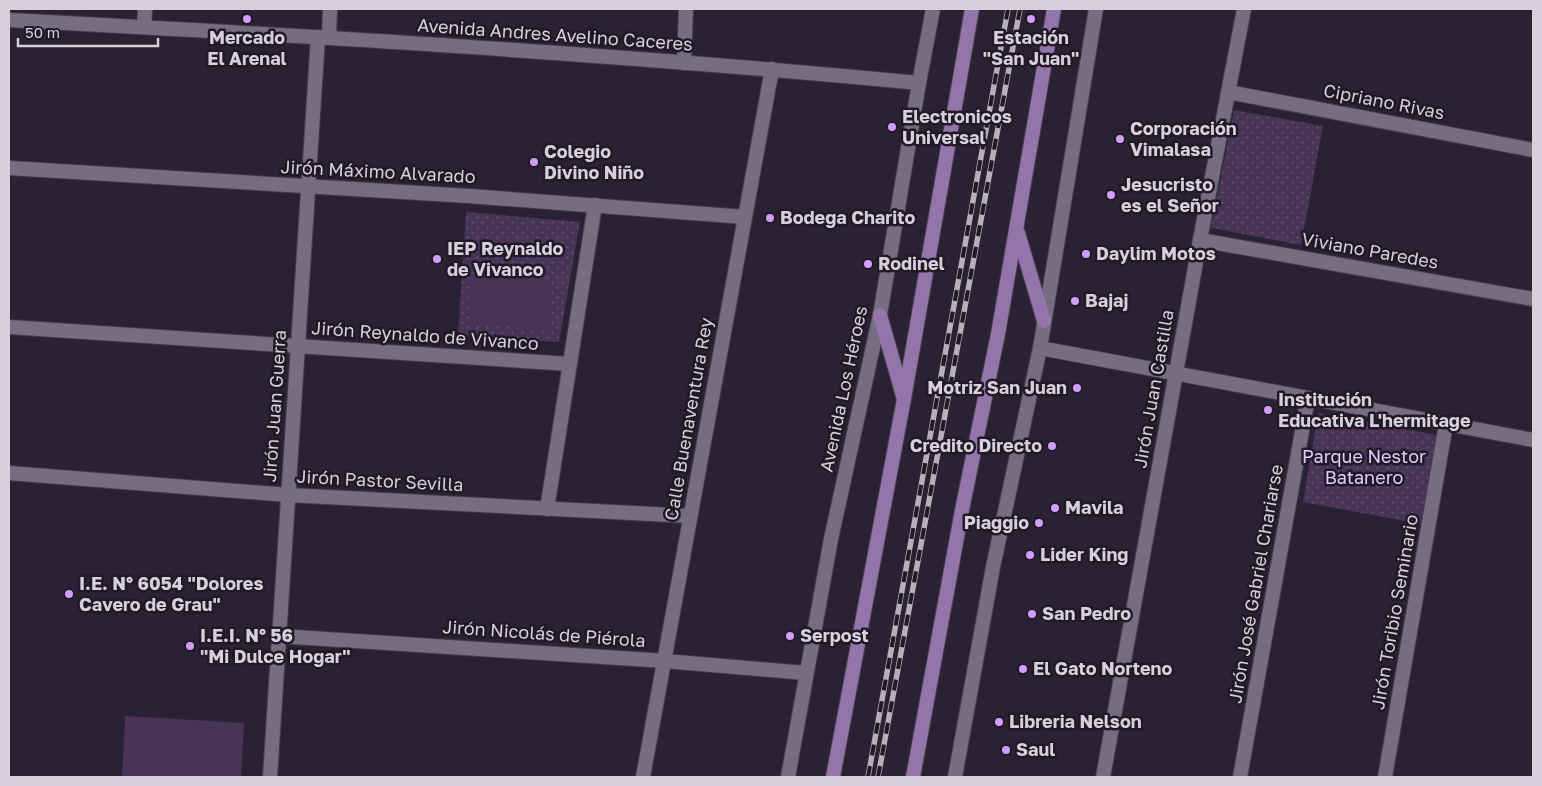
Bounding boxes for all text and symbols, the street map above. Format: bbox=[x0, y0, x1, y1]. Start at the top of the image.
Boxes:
marker: Mercado El Arenal bbox=[241, 13, 253, 25]
street label: Avenida Andres Avelino Caceres bbox=[417, 13, 693, 55]
marker: Estación "San Juan" bbox=[1025, 13, 1037, 25]
scale bar bbox=[18, 15, 158, 47]
text: 50 m bbox=[25, 23, 60, 41]
place label: Mercado El Arenal bbox=[207, 26, 287, 69]
place label: Estación "San Juan" bbox=[983, 26, 1079, 69]
street label: Cipriano Rivas bbox=[1322, 79, 1447, 124]
place label: Electronicos Universal bbox=[902, 105, 1012, 148]
place label: Corporación Vimalasa bbox=[1130, 117, 1237, 160]
marker: Electronicos Universal bbox=[886, 121, 898, 133]
marker: Corporación Vimalasa bbox=[1114, 133, 1126, 145]
place label: Colegio Divino Niño bbox=[544, 140, 644, 183]
street label: Jirón Máximo Alvarado bbox=[280, 155, 476, 187]
marker: Colegio Divino Niño bbox=[528, 156, 540, 168]
place label: Jesucristo es el Señor bbox=[1121, 173, 1219, 216]
marker: Jesucristo es el Señor bbox=[1105, 189, 1117, 201]
place label: Bodega Charito bbox=[780, 206, 915, 228]
marker: Bodega Charito bbox=[764, 212, 776, 224]
street label: Viviano Paredes bbox=[1300, 227, 1440, 273]
place label: IEP Reynaldo de Vivanco bbox=[447, 237, 564, 280]
place label: Daylim Motos bbox=[1096, 242, 1216, 264]
marker: Daylim Motos bbox=[1080, 248, 1092, 260]
place label: Rodinel bbox=[878, 252, 945, 274]
marker: IEP Reynaldo de Vivanco bbox=[431, 253, 443, 265]
marker: Rodinel bbox=[862, 258, 874, 270]
place label: Bajaj bbox=[1085, 289, 1129, 311]
marker: Bajaj bbox=[1069, 295, 1081, 307]
street label: Avenida Los Héroes bbox=[815, 304, 871, 474]
street label: Jirón Juan Castilla bbox=[1128, 308, 1178, 470]
street label: Jirón Reynaldo de Vivanco bbox=[311, 316, 539, 354]
street label: Calle Buenaventura Rey bbox=[659, 316, 717, 522]
street label: Jirón Juan Guerra bbox=[258, 329, 290, 483]
place label: Motriz San Juan bbox=[927, 376, 1067, 398]
marker: Motriz San Juan bbox=[1071, 382, 1083, 394]
place label: Institución Educativa L'hermitage bbox=[1278, 388, 1471, 431]
marker: Institución Educativa L'hermitage bbox=[1262, 404, 1274, 416]
place label: Credito Directo bbox=[910, 434, 1042, 456]
marker: Credito Directo bbox=[1046, 440, 1058, 452]
park label: Parque Nestor Batanero bbox=[1302, 445, 1426, 488]
street label: Jirón José Gabriel Chariarse bbox=[1223, 463, 1287, 705]
street label: Jirón Pastor Sevilla bbox=[296, 465, 464, 495]
place label: Mavila bbox=[1065, 496, 1123, 518]
marker: Mavila bbox=[1049, 502, 1061, 514]
place label: Piaggio bbox=[964, 511, 1029, 533]
street label: Jirón Toribio Seminario bbox=[1366, 512, 1422, 711]
marker: Piaggio bbox=[1033, 517, 1045, 529]
place label: Lider King bbox=[1040, 543, 1128, 565]
marker: Lider King bbox=[1024, 549, 1036, 561]
place label: I.E. N° 6054 "Dolores Cavero de Grau" bbox=[79, 572, 264, 615]
marker: I.E. N° 6054 "Dolores Cavero de Grau" bbox=[63, 588, 75, 600]
place label: San Pedro bbox=[1042, 602, 1131, 624]
marker: San Pedro bbox=[1026, 608, 1038, 620]
street label: Jirón Nicolás de Piérola bbox=[442, 615, 646, 651]
place label: I.E.I. N° 56 "Mi Dulce Hogar" bbox=[200, 624, 351, 667]
place label: Serpost bbox=[800, 624, 869, 646]
marker: Serpost bbox=[784, 630, 796, 642]
marker: I.E.I. N° 56 "Mi Dulce Hogar" bbox=[184, 640, 196, 652]
place label: El Gato Norteno bbox=[1033, 657, 1172, 679]
marker: El Gato Norteno bbox=[1017, 663, 1029, 675]
place label: Libreria Nelson bbox=[1009, 710, 1142, 732]
marker: Libreria Nelson bbox=[993, 716, 1005, 728]
place label: Saul bbox=[1016, 738, 1055, 760]
marker: Saul bbox=[1000, 744, 1012, 756]

